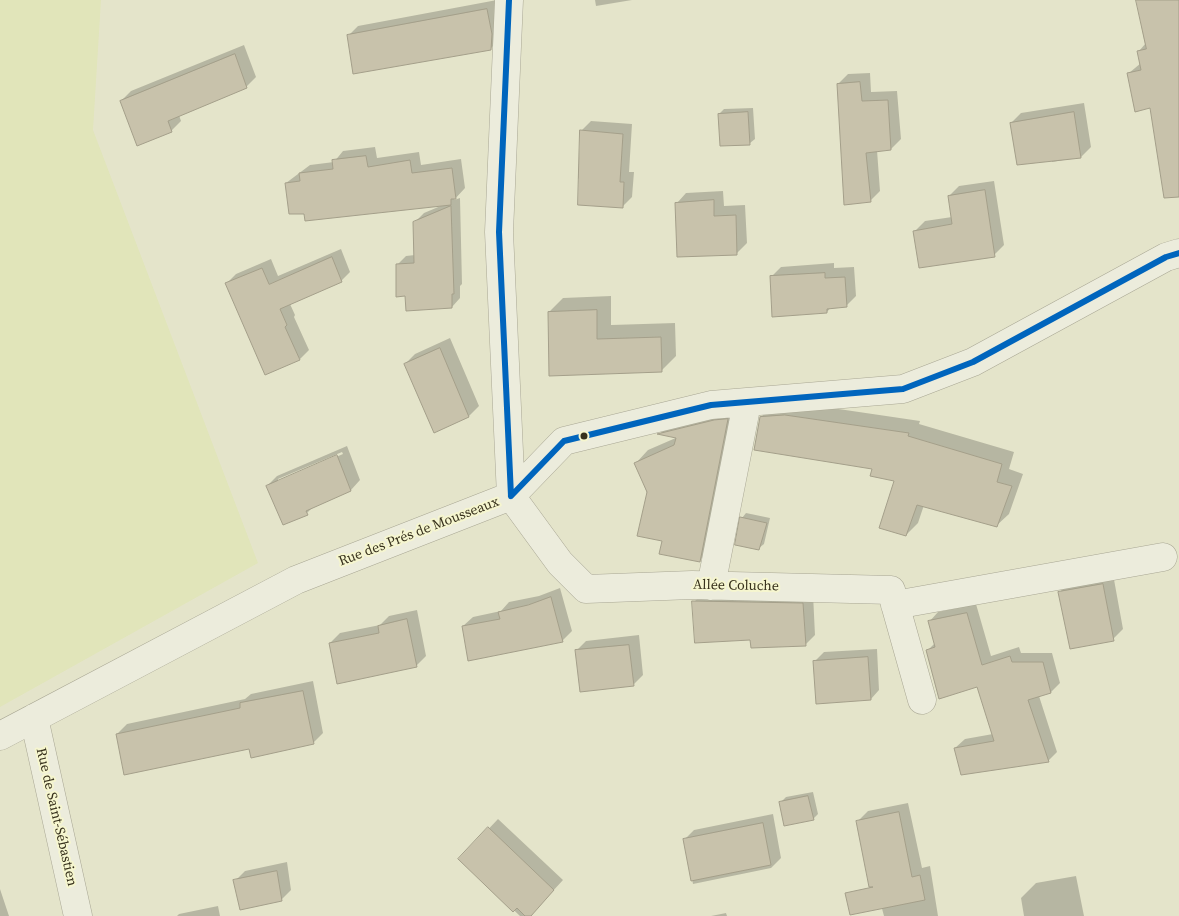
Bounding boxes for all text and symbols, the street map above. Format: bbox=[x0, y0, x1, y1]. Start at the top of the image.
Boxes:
unlabelled marker bbox=[579, 431, 589, 441]
street label: Rue des Prés de Mousseaux bbox=[336, 494, 502, 570]
street label: Allée Coluche bbox=[693, 577, 779, 595]
street label: Rue de Saint-Sébastien bbox=[32, 746, 80, 888]

